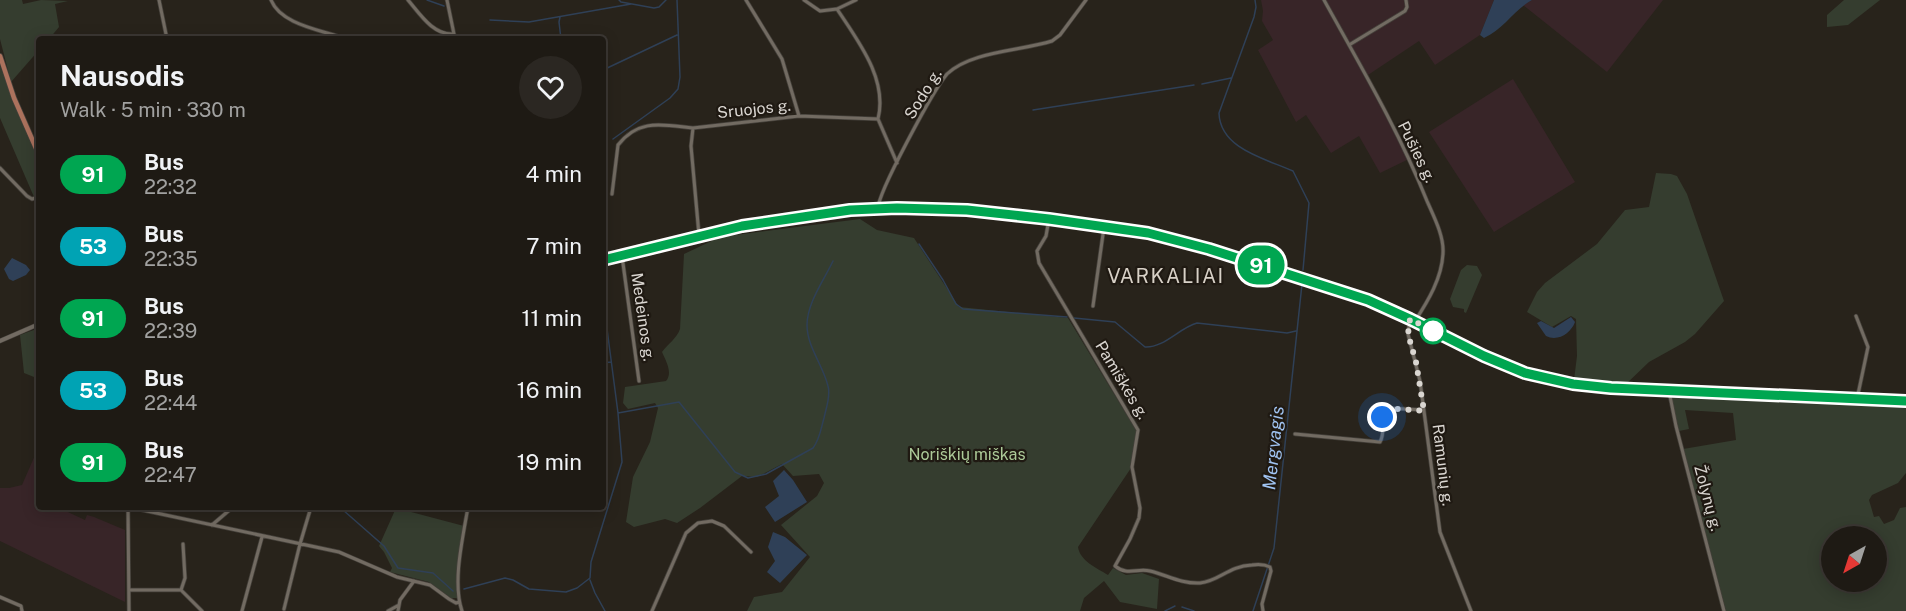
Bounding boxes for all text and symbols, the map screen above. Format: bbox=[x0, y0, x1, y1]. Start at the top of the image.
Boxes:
button: heart bbox=[519, 56, 582, 119]
text: Nausodis bbox=[60, 59, 185, 92]
street label: Sodo g. bbox=[900, 65, 946, 123]
street label: Sruojos g. bbox=[716, 96, 792, 122]
text: Walk · 5 min · 330 m bbox=[60, 98, 246, 122]
street label: Pušies g. bbox=[1394, 118, 1440, 186]
text: Bus bbox=[144, 149, 184, 175]
text: 4 min bbox=[526, 161, 582, 187]
text: 91 bbox=[82, 162, 104, 187]
text: 22:32 bbox=[144, 175, 197, 199]
text: Bus bbox=[144, 221, 184, 247]
text: 7 min bbox=[526, 233, 582, 259]
text: 53 bbox=[79, 234, 107, 259]
line badge: 91 bbox=[1234, 246, 1288, 284]
text: 22:35 bbox=[144, 247, 198, 271]
text: 91 bbox=[1250, 253, 1272, 278]
district label: VARKALIAI bbox=[1107, 264, 1225, 288]
street label: Medeinos g. bbox=[627, 271, 659, 363]
text: Bus bbox=[144, 293, 184, 319]
text: 11 min bbox=[521, 305, 582, 331]
text: 91 bbox=[82, 306, 104, 331]
unlabelled marker bbox=[1420, 318, 1446, 344]
text: 22:39 bbox=[144, 319, 197, 343]
street label: Pamiškės g. bbox=[1091, 337, 1153, 423]
text: Bus bbox=[144, 365, 184, 391]
text: 16 min bbox=[517, 377, 582, 403]
text: 53 bbox=[79, 378, 107, 403]
text: 22:44 bbox=[144, 391, 197, 415]
your location bbox=[1367, 402, 1397, 432]
water label: Mergvagis bbox=[1258, 405, 1288, 491]
street label: Ramunių g. bbox=[1429, 423, 1457, 507]
text: Bus bbox=[144, 437, 184, 463]
park label: Noriškių miškas bbox=[909, 445, 1025, 464]
text: 19 min bbox=[517, 449, 582, 475]
text: 91 bbox=[82, 450, 104, 475]
street label: Žolynų g. bbox=[1690, 462, 1727, 533]
text: 22:47 bbox=[144, 463, 197, 487]
north arrow bbox=[1821, 526, 1887, 592]
map controls bbox=[1821, 526, 1887, 592]

